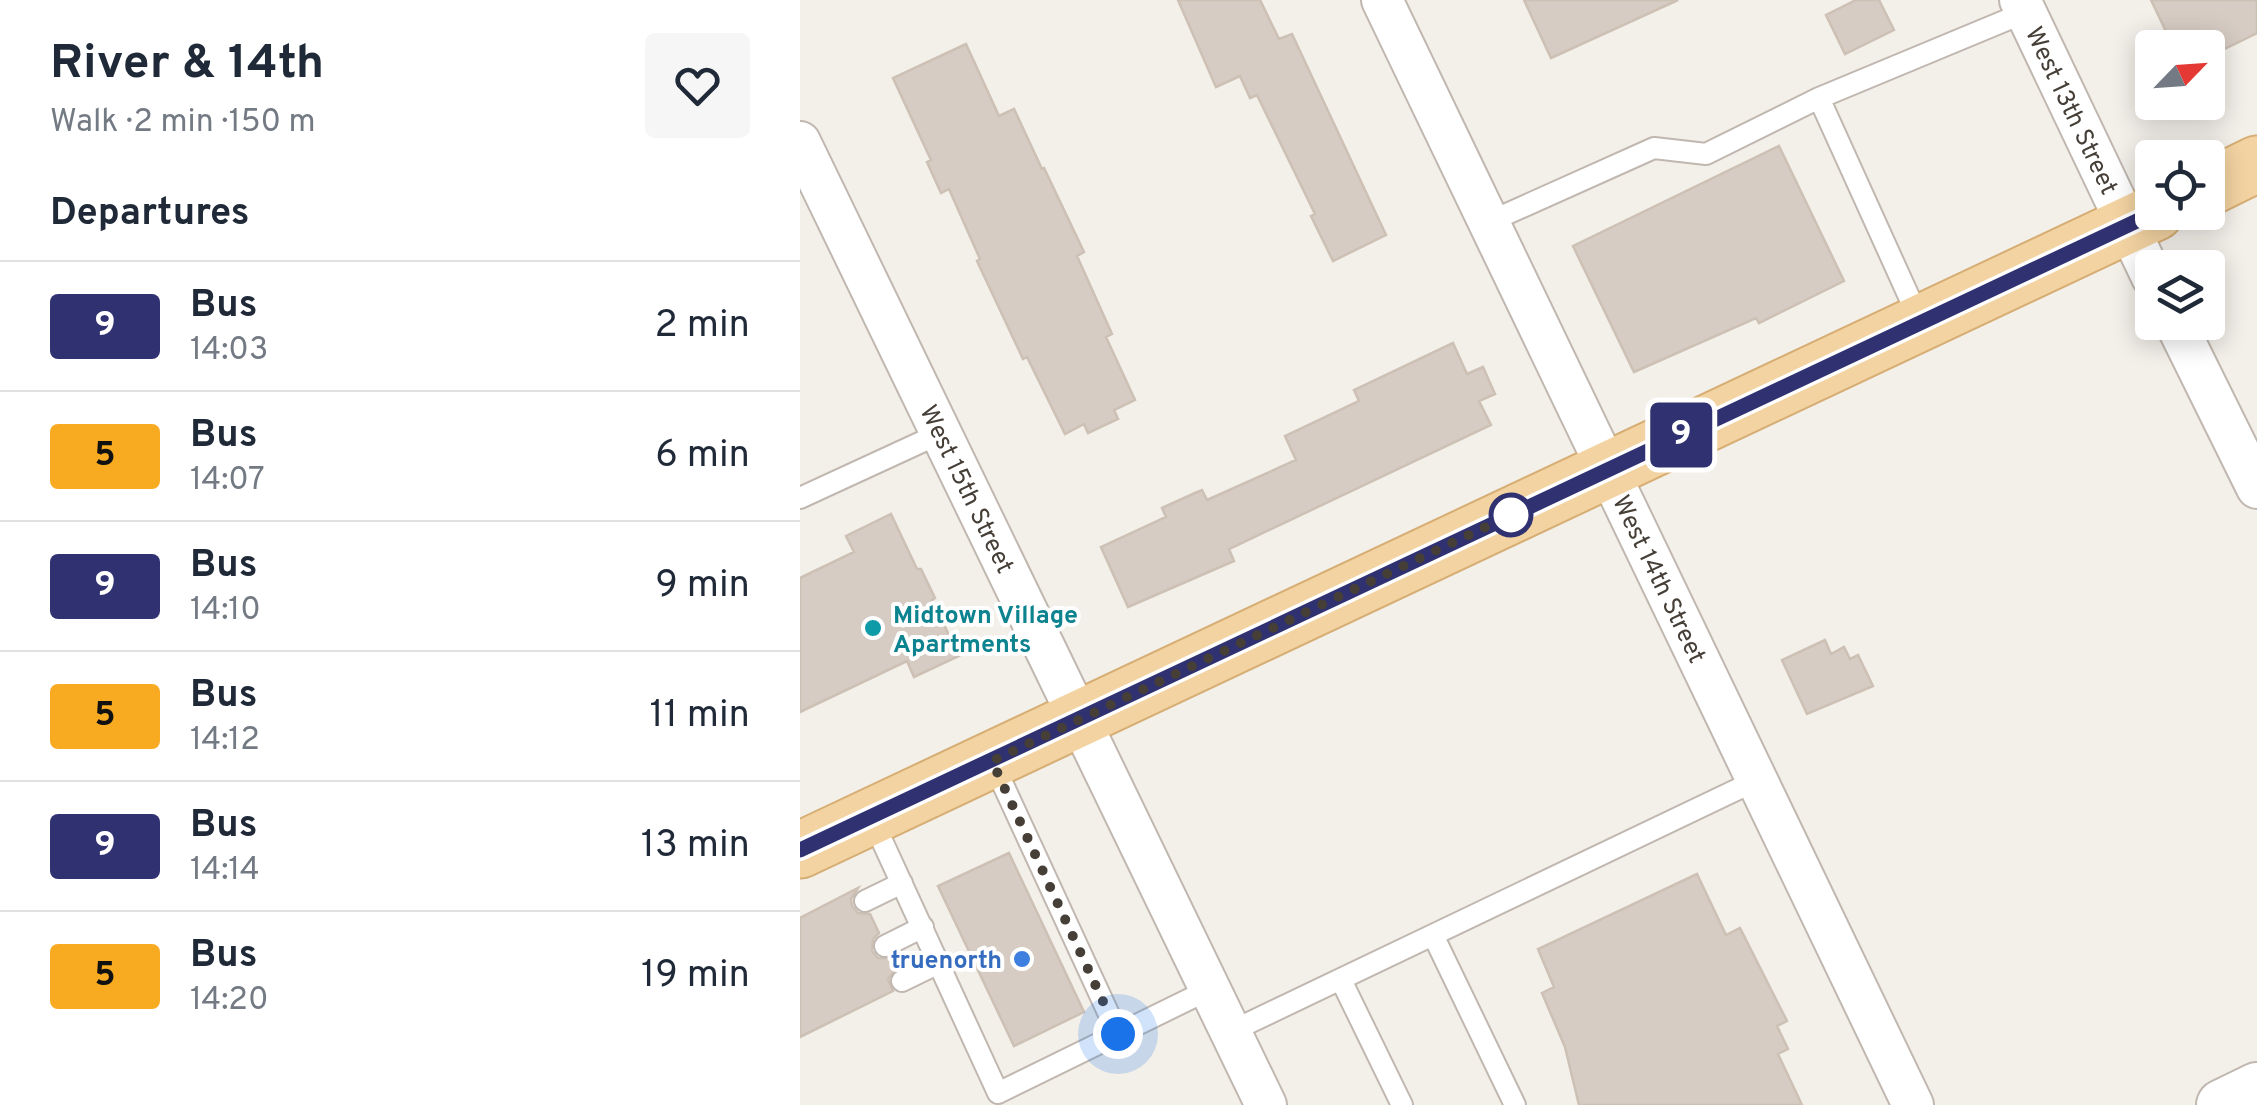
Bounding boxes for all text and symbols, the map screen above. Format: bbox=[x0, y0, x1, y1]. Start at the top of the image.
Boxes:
street label: West 13th Street bbox=[2016, 22, 2123, 201]
north arrow bbox=[2135, 30, 2225, 120]
map controls bbox=[2135, 30, 2225, 340]
button: heart bbox=[645, 33, 750, 138]
text: River & 14th bbox=[50, 35, 324, 95]
text: Walk · 2 min · 150 m bbox=[50, 103, 316, 143]
button: locate bbox=[2135, 140, 2225, 230]
text: Departures bbox=[50, 190, 250, 239]
button: layers bbox=[2135, 250, 2225, 340]
text: Bus bbox=[190, 282, 257, 331]
text: 2 min bbox=[655, 302, 750, 351]
text: 9 bbox=[94, 304, 116, 348]
text: 14:03 bbox=[190, 331, 268, 371]
street label: West 15th Street bbox=[911, 400, 1019, 579]
line badge: 9 bbox=[1648, 402, 1714, 468]
text: Bus bbox=[190, 412, 257, 461]
text: 9 bbox=[1670, 413, 1692, 457]
text: 6 min bbox=[655, 432, 750, 481]
text: 5 bbox=[94, 434, 116, 478]
text: 14:07 bbox=[190, 461, 265, 501]
street label: West 14th Street bbox=[1603, 491, 1711, 669]
unlabelled marker bbox=[1490, 494, 1532, 536]
text: Bus bbox=[190, 542, 257, 591]
text: 9 min bbox=[655, 562, 750, 611]
text: 9 bbox=[94, 564, 116, 608]
text: 14:10 bbox=[190, 591, 261, 631]
place label: Midtown Village Apartments bbox=[893, 601, 1078, 662]
marker: Midtown Village Apartments bbox=[862, 617, 884, 639]
text: Bus bbox=[190, 672, 257, 721]
text: 11 min bbox=[649, 692, 750, 741]
text: 5 bbox=[94, 694, 116, 738]
text: 14:12 bbox=[190, 721, 260, 761]
text: Bus bbox=[190, 802, 257, 851]
text: 13 min bbox=[641, 822, 750, 871]
text: 9 bbox=[94, 824, 116, 868]
text: 14:14 bbox=[190, 851, 260, 891]
text: Bus bbox=[190, 932, 257, 981]
place label: truenorth bbox=[891, 946, 1002, 978]
marker: truenorth bbox=[1011, 948, 1033, 970]
text: 19 min bbox=[641, 952, 750, 1001]
text: 5 bbox=[94, 954, 116, 998]
text: 14:20 bbox=[190, 981, 269, 1021]
your location bbox=[1093, 1009, 1143, 1059]

